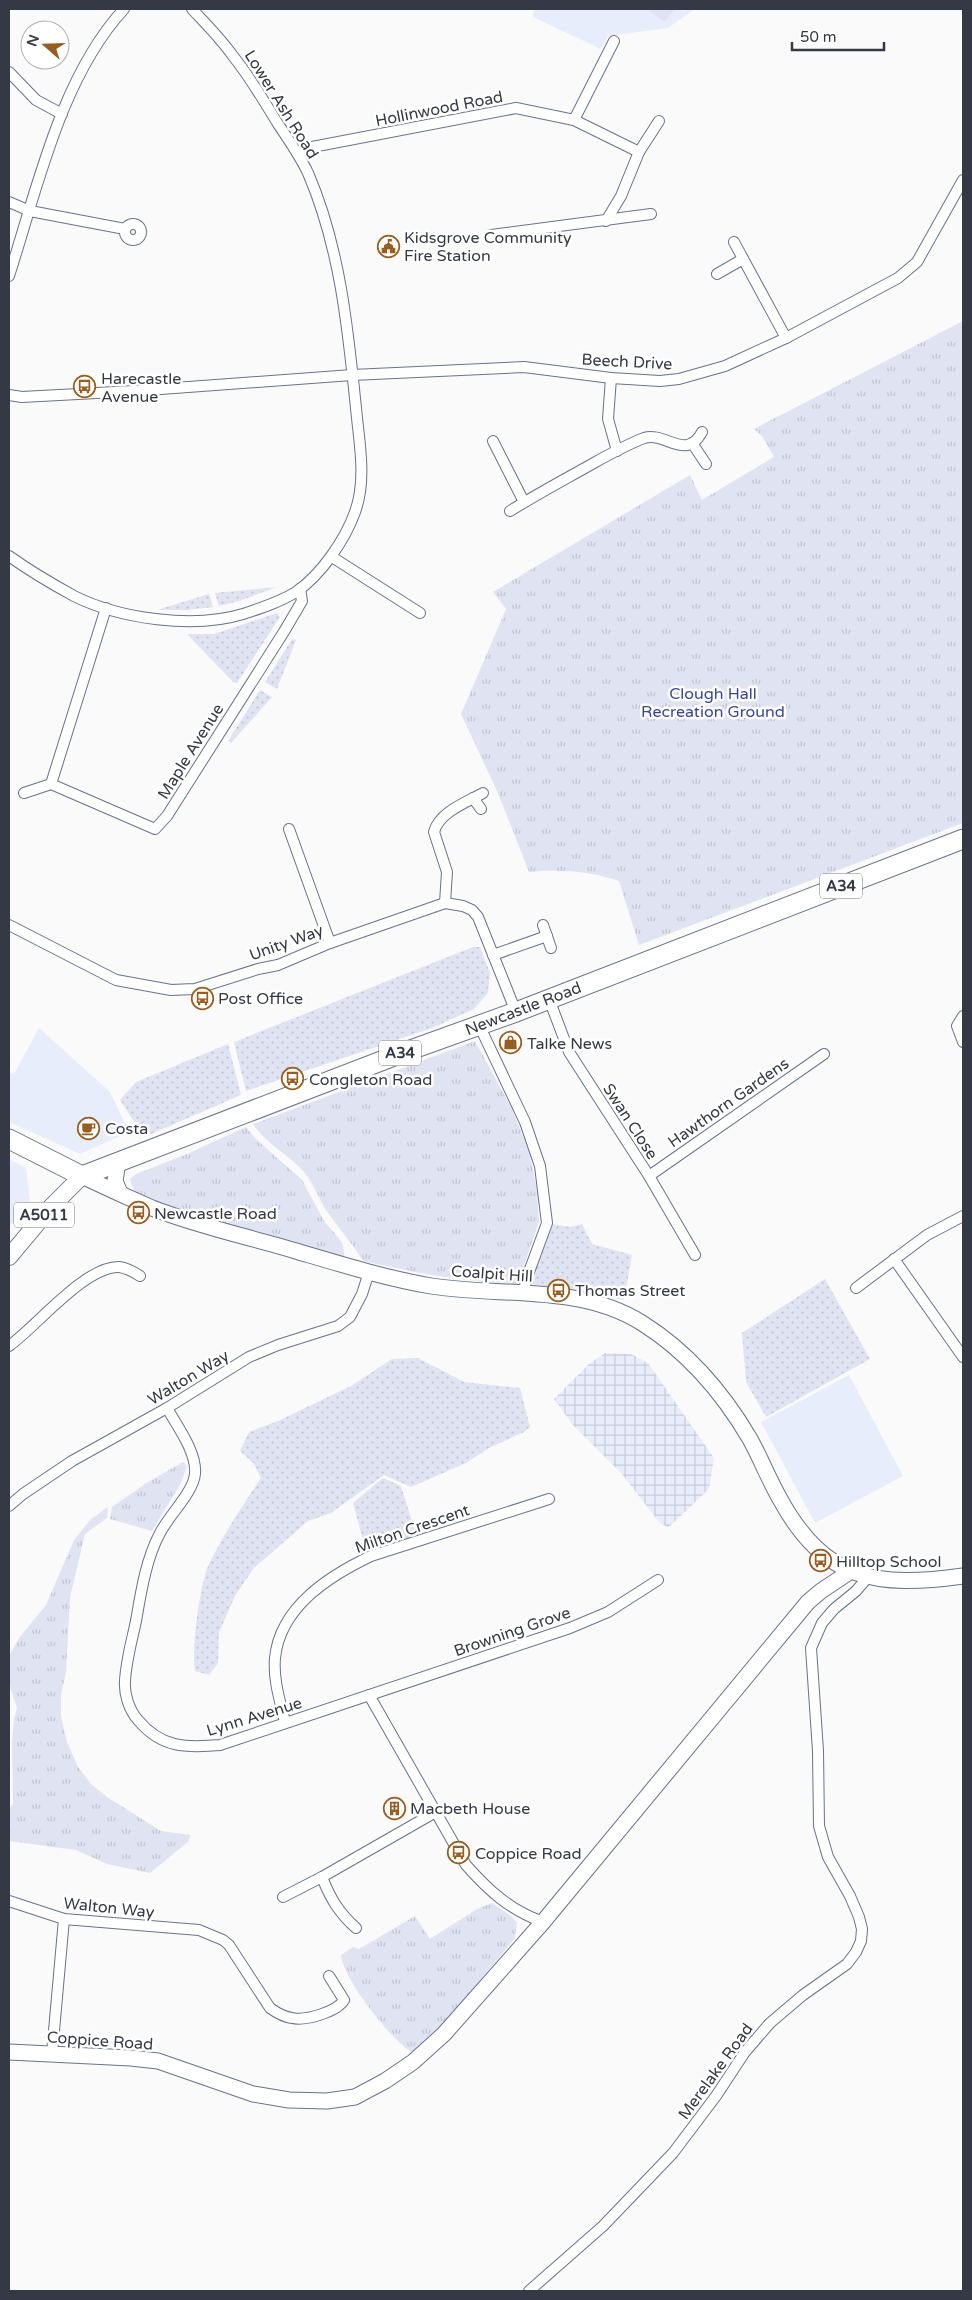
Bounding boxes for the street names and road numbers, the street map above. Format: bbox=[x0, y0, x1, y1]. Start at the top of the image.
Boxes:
street label: Lower Ash Road bbox=[240, 46, 323, 163]
street label: Hollinwood Road bbox=[374, 87, 505, 131]
street label: Beech Drive bbox=[581, 350, 673, 374]
street label: Maple Avenue bbox=[153, 700, 228, 803]
road number: A34 bbox=[820, 874, 862, 898]
street label: Unity Way bbox=[247, 920, 326, 966]
street label: Newcastle Road bbox=[462, 978, 584, 1040]
road number: A34 bbox=[379, 1040, 421, 1066]
street label: Hawthorn Gardens bbox=[664, 1054, 793, 1152]
street label: Swan Close bbox=[598, 1080, 662, 1163]
road number: A5011 bbox=[14, 1202, 74, 1228]
street label: Coalpit Hill bbox=[450, 1261, 533, 1287]
street label: Walton Way bbox=[144, 1346, 233, 1410]
street label: Milton Crescent bbox=[352, 1500, 472, 1558]
street label: Browning Grove bbox=[451, 1603, 573, 1661]
street label: Lynn Avenue bbox=[204, 1693, 304, 1741]
street label: Walton Way bbox=[63, 1893, 156, 1923]
street label: Merelake Road bbox=[674, 2020, 757, 2124]
street label: Coppice Road bbox=[46, 2027, 154, 2055]

